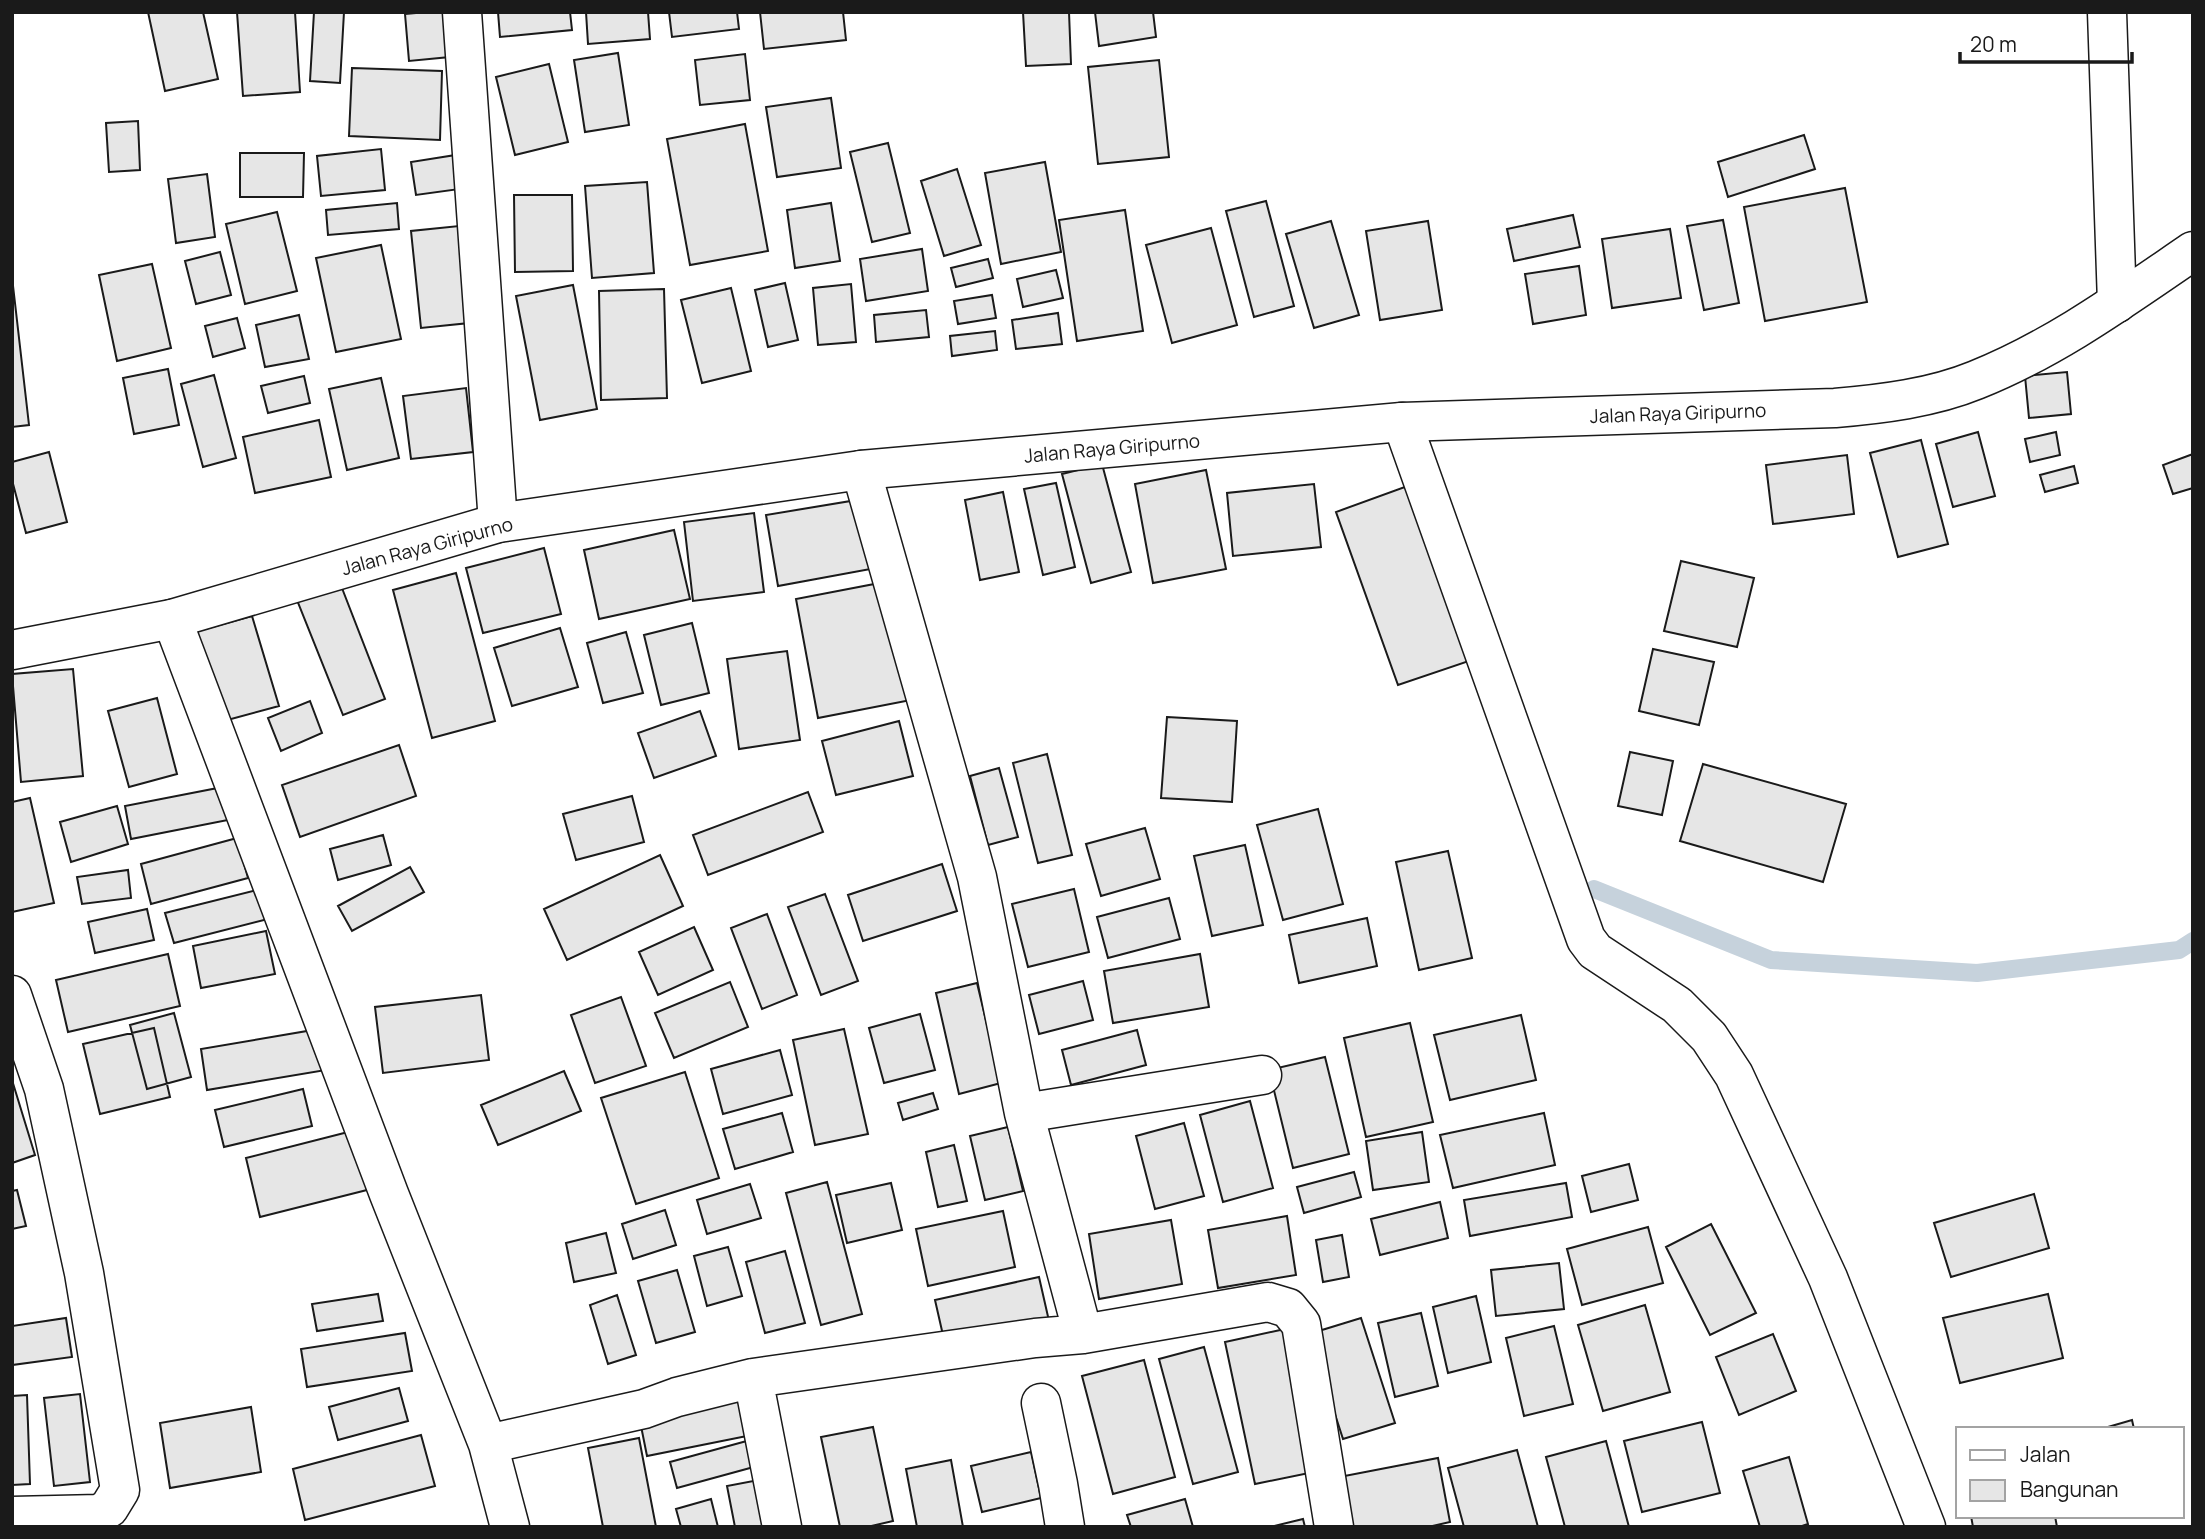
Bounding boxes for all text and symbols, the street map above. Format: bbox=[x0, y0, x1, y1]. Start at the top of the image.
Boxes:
scale bar bbox=[1960, 21, 2132, 65]
text: 20 m bbox=[1970, 30, 2017, 58]
street label: Jalan Raya Giripurno bbox=[1589, 397, 1767, 429]
street label: Jalan Raya Giripurno bbox=[1023, 427, 1201, 469]
street label: Jalan Raya Giripurno bbox=[338, 511, 516, 581]
legend bbox=[1956, 1427, 2184, 1518]
text: Jalan bbox=[2020, 1440, 2070, 1468]
text: Bangunan bbox=[2020, 1475, 2119, 1503]

